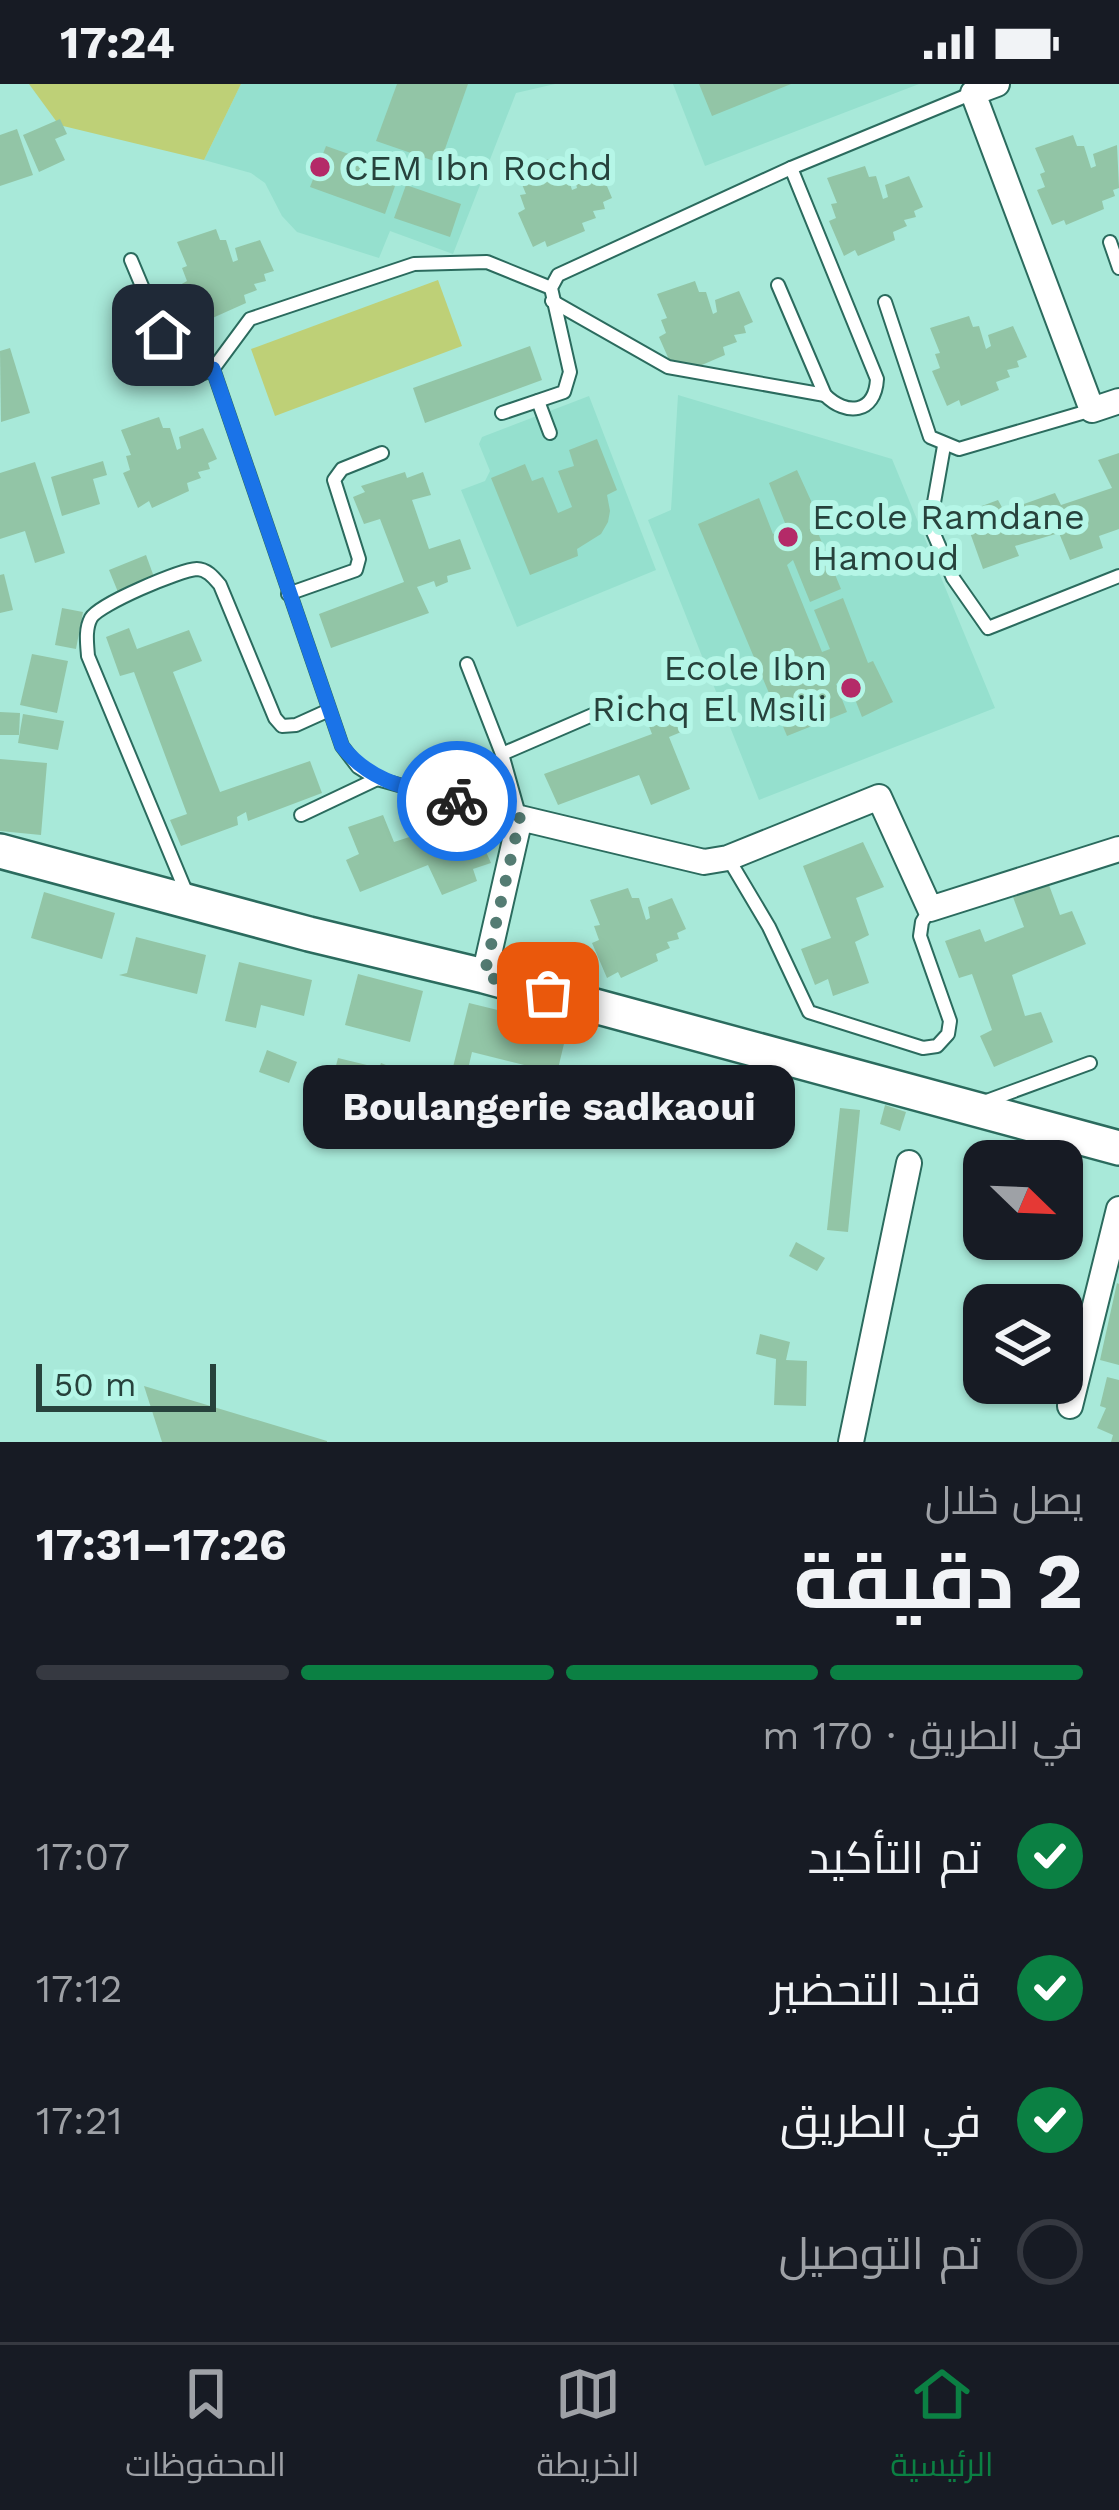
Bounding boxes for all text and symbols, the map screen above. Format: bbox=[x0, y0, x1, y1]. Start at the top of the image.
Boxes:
text: 17:24 bbox=[60, 16, 175, 69]
place label: CEM Ibn Rochd bbox=[344, 147, 612, 189]
marker: CEM Ibn Rochd bbox=[307, 154, 333, 180]
pin bbox=[112, 284, 214, 386]
icon: home bbox=[130, 302, 196, 368]
place label: Ecole Ramdane Hamoud bbox=[812, 496, 1085, 579]
marker: Ecole Ramdane Hamoud bbox=[775, 524, 801, 550]
place label: Ecole Ibn Richq El Msili bbox=[592, 647, 827, 730]
marker: Ecole Ibn Richq El Msili bbox=[838, 675, 864, 701]
courier bbox=[397, 741, 517, 861]
icon: bike bbox=[424, 768, 490, 834]
pin bbox=[497, 942, 599, 1044]
icon: bag bbox=[515, 960, 581, 1026]
callout: Boulangerie sadkaoui bbox=[302, 1065, 794, 1149]
text: Boulangerie sadkaoui bbox=[342, 1084, 756, 1129]
north arrow bbox=[963, 1140, 1083, 1260]
map controls bbox=[963, 1140, 1083, 1404]
button: layers bbox=[963, 1284, 1083, 1404]
scale bar bbox=[36, 1358, 216, 1411]
text: 50 m bbox=[54, 1365, 136, 1404]
text: يصل خلال bbox=[925, 1478, 1083, 1523]
text: 17:26–17:31 bbox=[36, 1518, 287, 1571]
text: 2 دقيقة bbox=[794, 1535, 1083, 1627]
text: في الطريق · 170 m bbox=[762, 1713, 1083, 1758]
icon: check bbox=[1017, 1823, 1083, 1889]
text: تم التأكيد bbox=[808, 1831, 981, 1884]
text: 17:07 bbox=[36, 1834, 130, 1879]
icon: check bbox=[1017, 1955, 1083, 2021]
text: قيد التحضير bbox=[771, 1963, 981, 2016]
text: 17:12 bbox=[36, 1966, 123, 2011]
icon: check bbox=[1017, 2087, 1083, 2153]
text: في الطريق bbox=[780, 2095, 981, 2148]
text: 17:21 bbox=[36, 2098, 123, 2143]
text: تم التوصيل bbox=[779, 2227, 981, 2280]
tab: المحفوظات bbox=[125, 2361, 286, 2495]
tab: الخريطة bbox=[537, 2361, 640, 2495]
tab: الرئيسية bbox=[890, 2361, 994, 2495]

